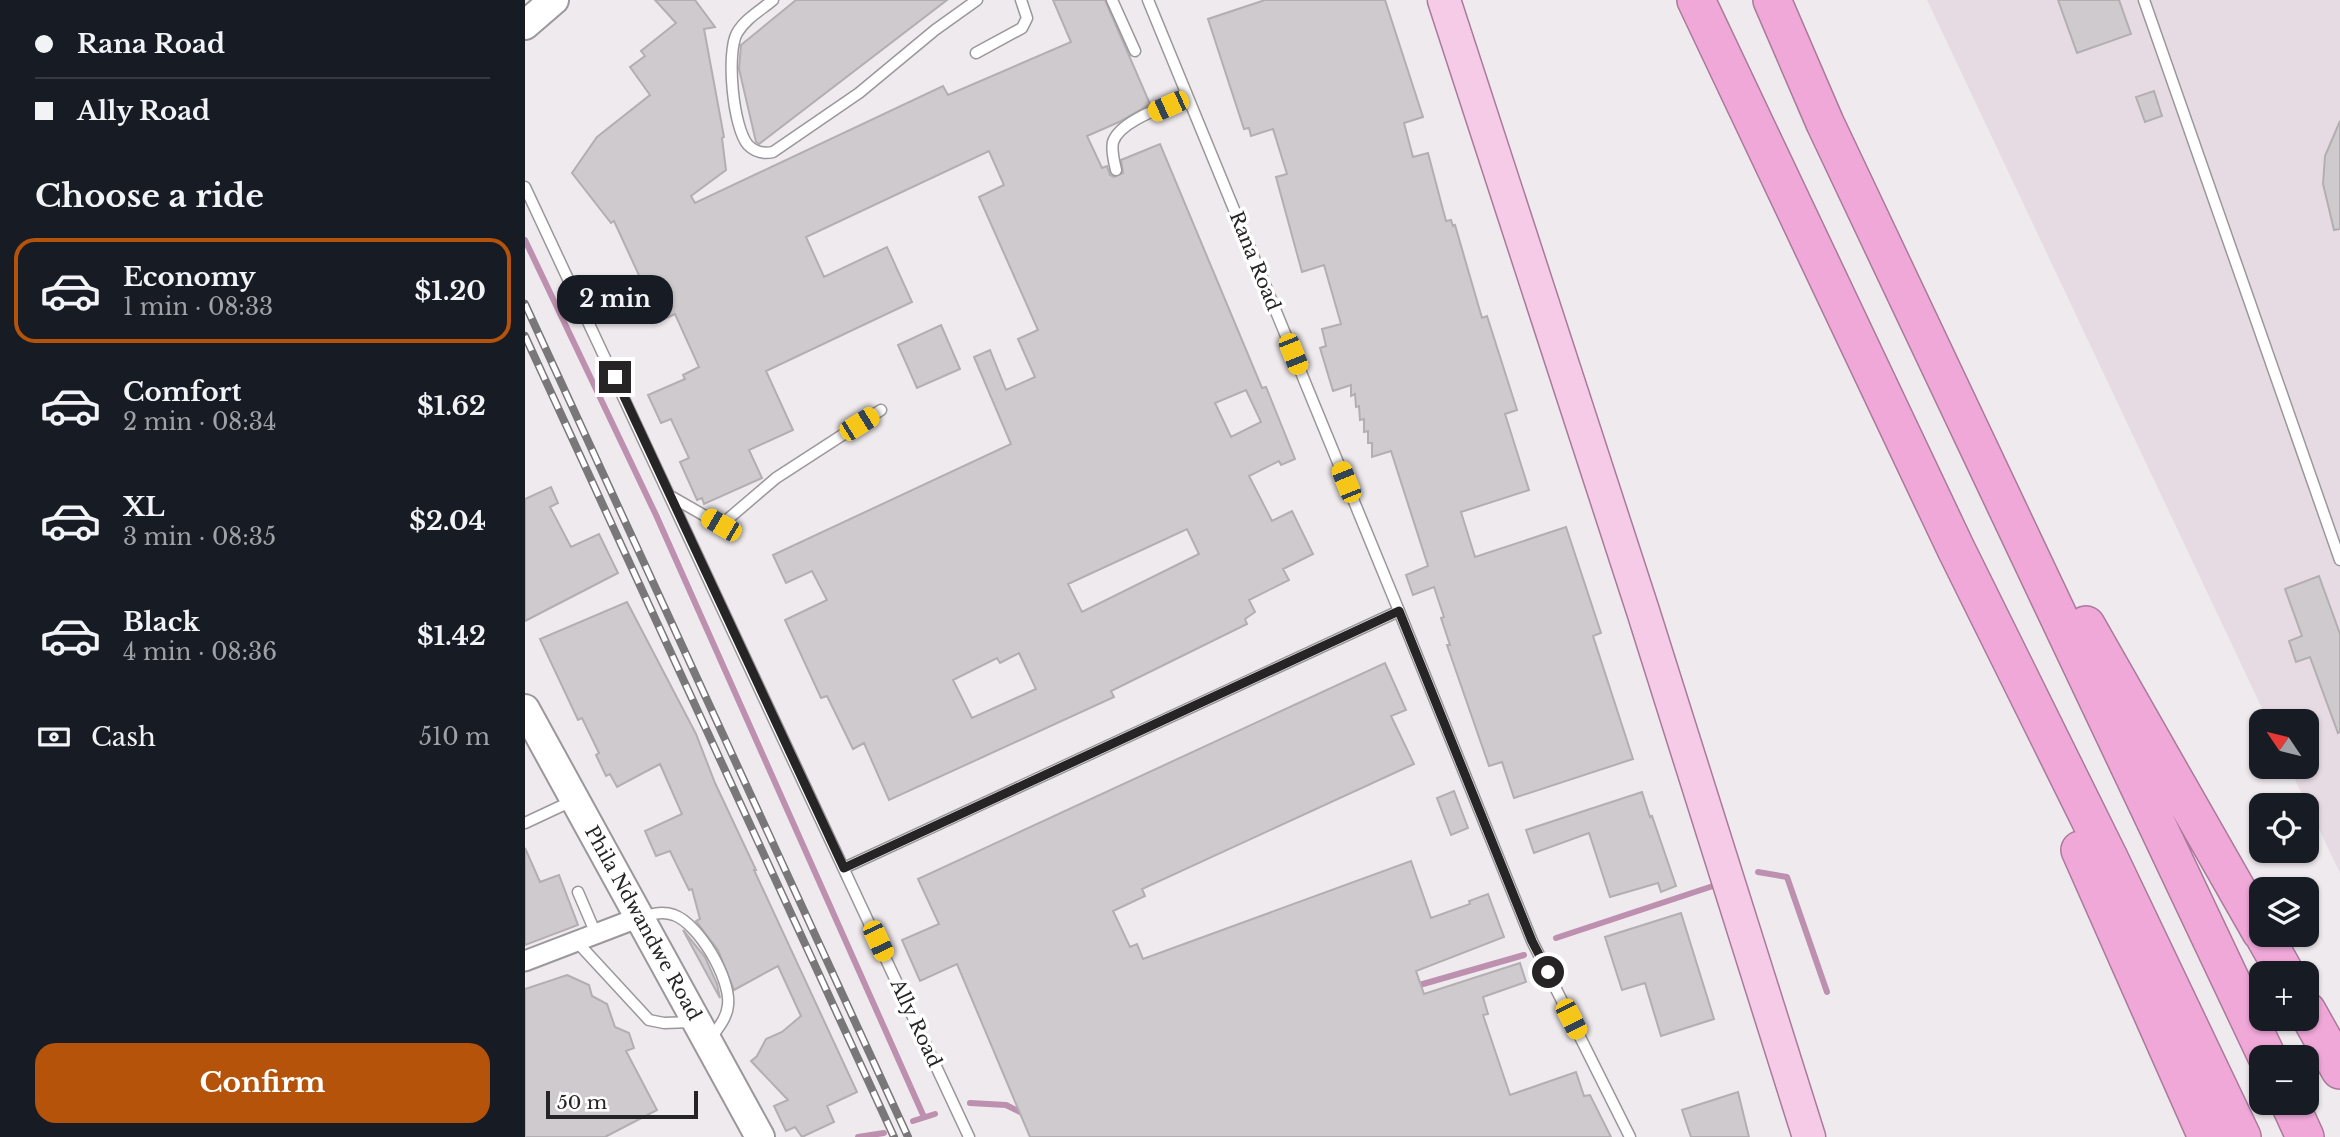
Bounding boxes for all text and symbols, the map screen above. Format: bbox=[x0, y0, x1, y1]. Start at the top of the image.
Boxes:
text: Rana Road bbox=[77, 28, 225, 60]
car bbox=[1145, 88, 1192, 124]
text: Ally Road bbox=[77, 95, 210, 127]
text: Choose a ride bbox=[35, 176, 264, 216]
street label: Rana Road bbox=[1225, 208, 1285, 314]
icon: car bbox=[39, 259, 102, 322]
text: Economy bbox=[123, 261, 256, 293]
text: $1.20 bbox=[415, 275, 486, 307]
callout: 2 min bbox=[557, 276, 673, 324]
text: 2 min bbox=[579, 285, 651, 313]
text: 1 min · 08:33 bbox=[123, 293, 273, 321]
car bbox=[1276, 331, 1311, 377]
route end bbox=[599, 361, 631, 393]
icon: car bbox=[39, 374, 102, 437]
text: Comfort bbox=[123, 376, 241, 408]
text: $1.62 bbox=[417, 390, 486, 422]
car bbox=[836, 404, 883, 444]
text: 2 min · 08:34 bbox=[123, 408, 276, 436]
car bbox=[1329, 459, 1364, 505]
icon: car bbox=[39, 489, 102, 552]
text: XL bbox=[123, 491, 165, 523]
text: $2.04 bbox=[409, 505, 486, 537]
car bbox=[698, 505, 745, 545]
text: 3 min · 08:35 bbox=[123, 523, 276, 551]
icon: car bbox=[39, 604, 102, 667]
text: Black bbox=[123, 606, 200, 638]
text: $1.42 bbox=[417, 620, 486, 652]
text: 4 min · 08:36 bbox=[123, 638, 277, 666]
north arrow bbox=[2249, 709, 2319, 779]
map controls bbox=[2249, 709, 2319, 1115]
icon: cash bbox=[35, 718, 73, 756]
text: Cash bbox=[91, 721, 156, 753]
text: 510 m bbox=[419, 723, 490, 751]
button: locate bbox=[2249, 793, 2319, 863]
street label: Phila Ndwandwe Road bbox=[580, 822, 706, 1024]
button: layers bbox=[2249, 877, 2319, 947]
car bbox=[860, 918, 897, 964]
route start bbox=[1532, 956, 1564, 988]
button: + bbox=[2249, 961, 2319, 1031]
street label: Ally Road bbox=[885, 974, 946, 1071]
car bbox=[1553, 996, 1590, 1042]
button: Confirm bbox=[35, 1043, 490, 1123]
button: − bbox=[2249, 1045, 2319, 1115]
scale bar bbox=[546, 1088, 698, 1120]
text: 50 m bbox=[557, 1091, 607, 1114]

